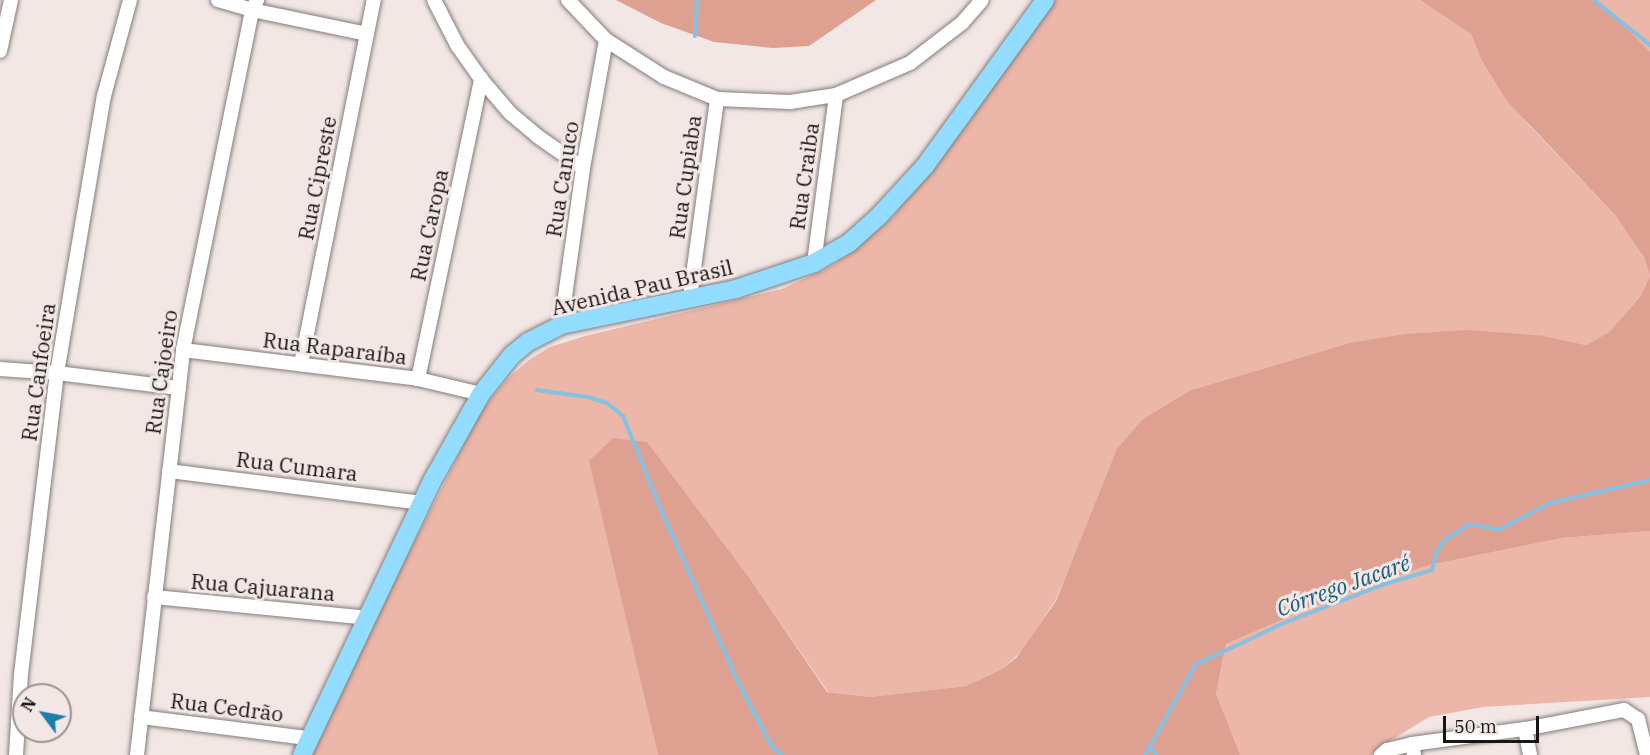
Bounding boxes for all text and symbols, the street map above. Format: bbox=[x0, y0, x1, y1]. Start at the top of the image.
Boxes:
street label: Rua Cupiaba bbox=[664, 113, 706, 241]
street label: Rua Cipreste bbox=[293, 114, 341, 242]
street label: Rua Canuco bbox=[540, 119, 584, 239]
street label: Rua Craiba bbox=[784, 121, 824, 231]
street label: Rua Caropa bbox=[405, 167, 453, 283]
street label: Avenida Pau Brasil bbox=[549, 254, 735, 320]
street label: Rua Canfoeira bbox=[16, 301, 60, 443]
street label: Rua Cajoeiro bbox=[140, 308, 182, 436]
street label: Rua Raparaíba bbox=[261, 327, 409, 369]
street label: Rua Cumara bbox=[235, 446, 359, 486]
water label: Córrego Jacaré bbox=[1273, 549, 1413, 621]
street label: Rua Cajuarana bbox=[190, 568, 336, 606]
north arrow bbox=[12, 683, 72, 743]
street label: Rua Cedrão bbox=[169, 688, 285, 726]
text: N bbox=[17, 694, 40, 715]
scale bar bbox=[1446, 704, 1542, 742]
text: 50 m bbox=[1454, 715, 1497, 738]

